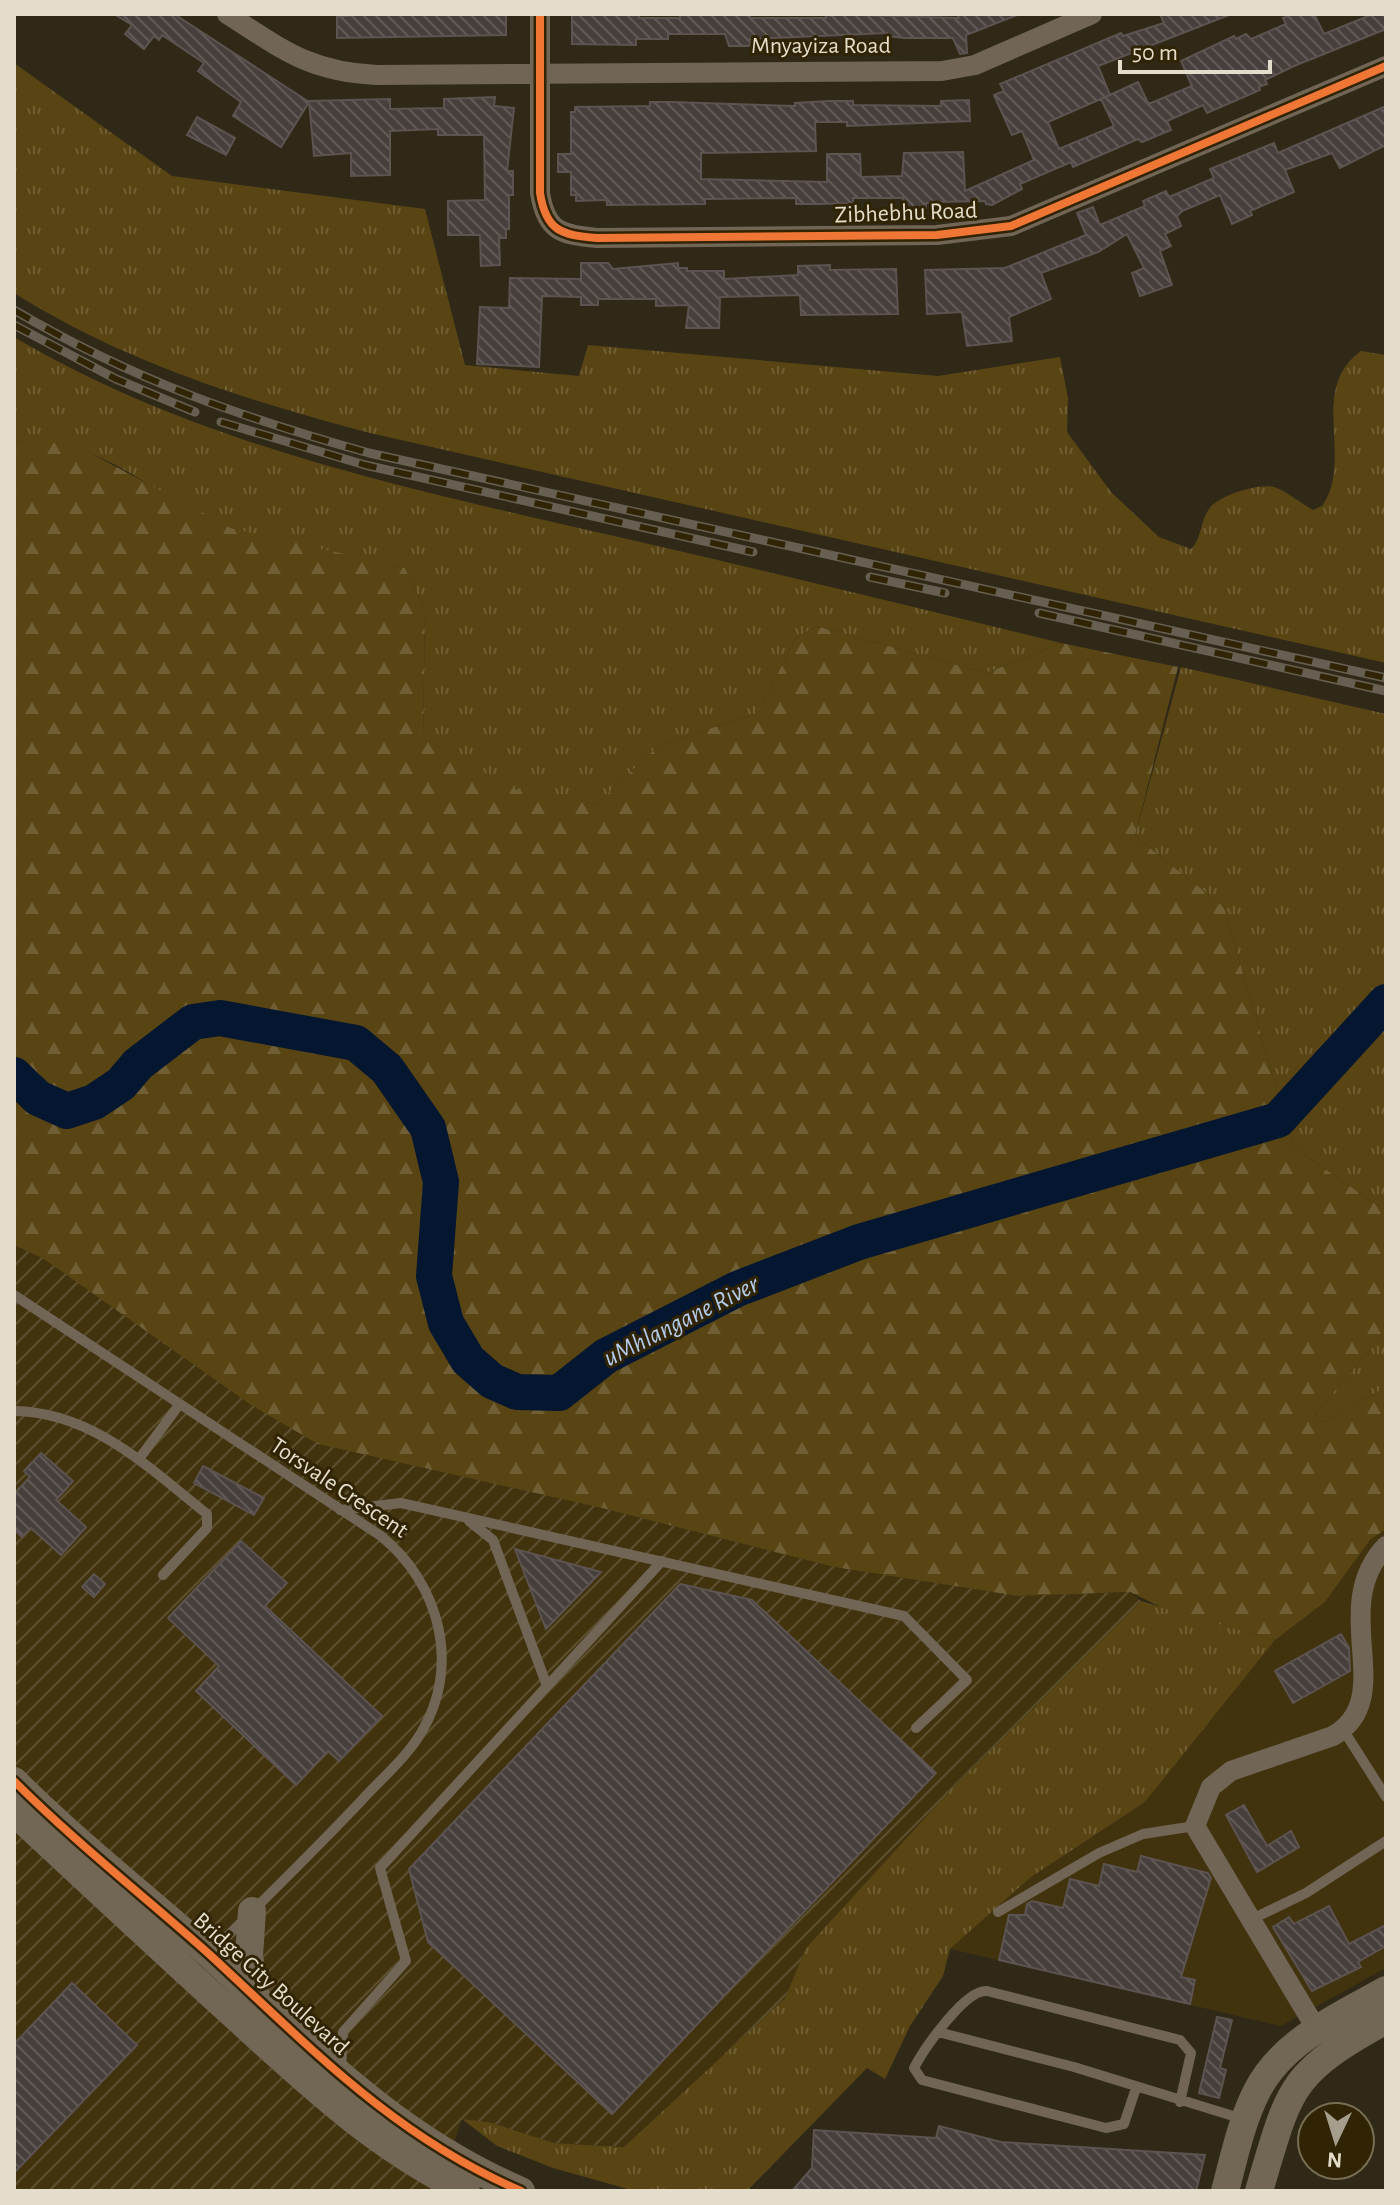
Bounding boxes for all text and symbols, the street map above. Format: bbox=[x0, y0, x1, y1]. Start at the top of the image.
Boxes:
scale bar bbox=[1120, 24, 1270, 74]
street label: Mnyayiza Road bbox=[751, 34, 891, 58]
text: 50 m bbox=[1132, 41, 1178, 65]
street label: Zibhebhu Road bbox=[834, 199, 978, 227]
water label: uMhlangane River bbox=[599, 1270, 764, 1371]
street label: Torsvale Crescent bbox=[266, 1433, 412, 1543]
street label: Bridge City Boulevard bbox=[189, 1908, 353, 2060]
north arrow bbox=[1296, 2101, 1376, 2181]
text: N bbox=[1326, 2148, 1343, 2171]

